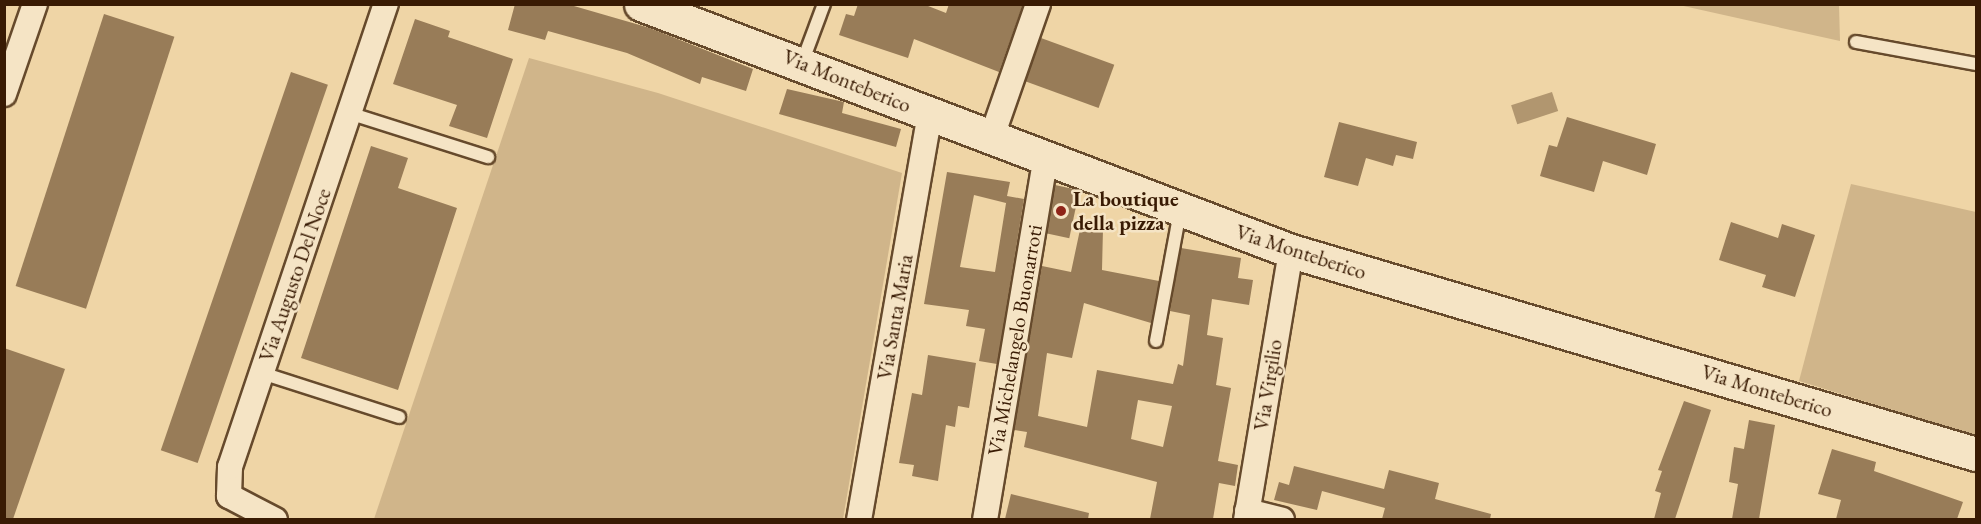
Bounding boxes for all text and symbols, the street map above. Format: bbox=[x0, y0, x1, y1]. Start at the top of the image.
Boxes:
street label: Via Monteberico bbox=[779, 44, 915, 118]
street label: Via Augusto Del Noce bbox=[253, 185, 337, 365]
place label: La boutique della pizza bbox=[1073, 186, 1179, 236]
marker: La boutique della pizza bbox=[1054, 204, 1068, 218]
street label: Via Monteberico bbox=[1232, 219, 1370, 285]
street label: Via Michelangelo Buonarroti bbox=[982, 223, 1048, 457]
street label: Via Santa Maria bbox=[872, 252, 918, 382]
street label: Via Virgilio bbox=[1248, 338, 1288, 432]
street label: Via Monteberico bbox=[1698, 359, 1836, 423]

